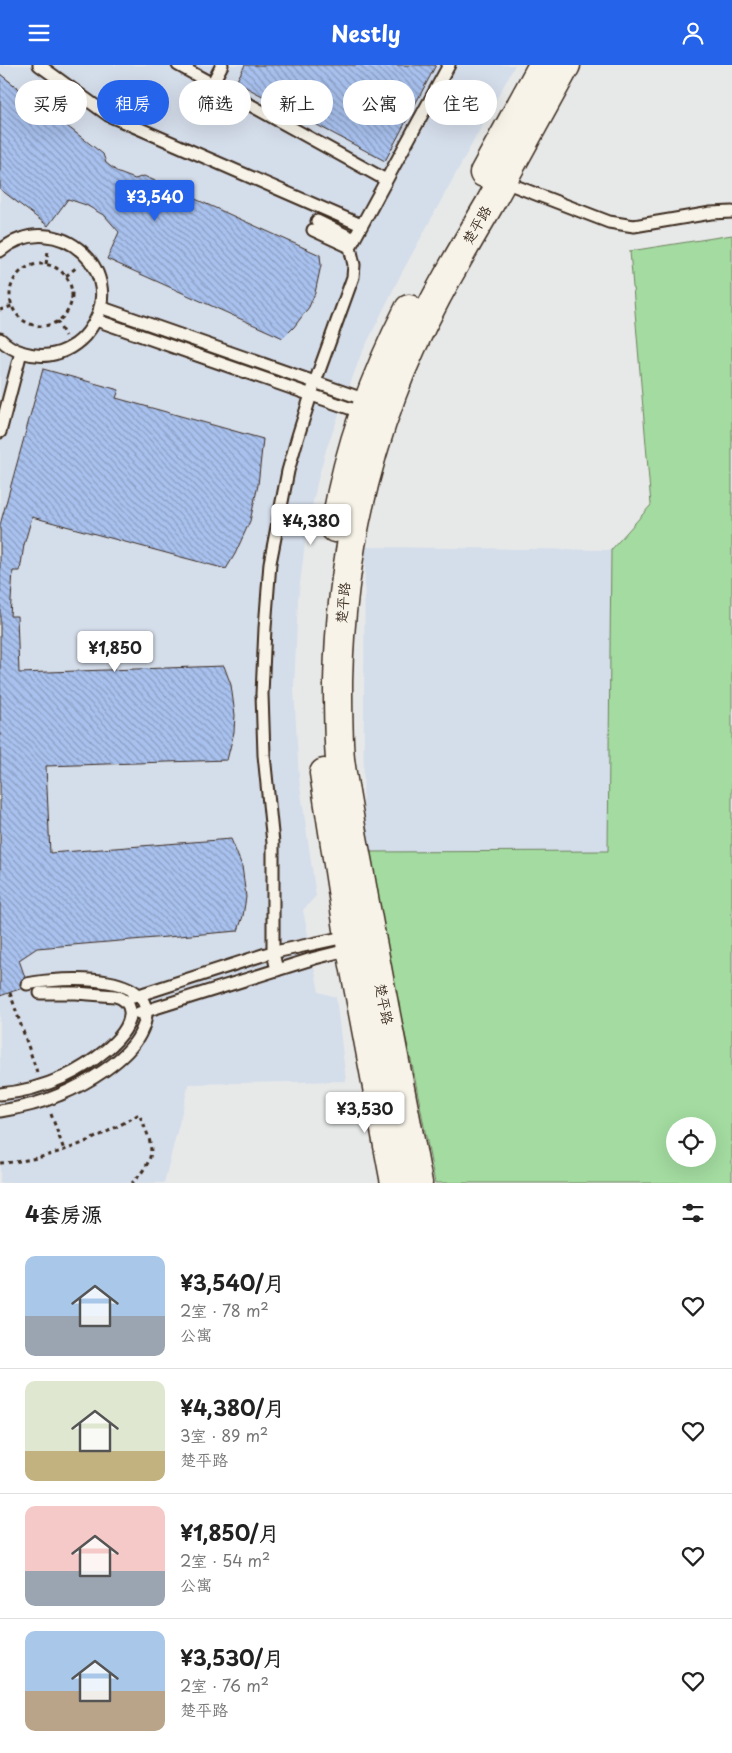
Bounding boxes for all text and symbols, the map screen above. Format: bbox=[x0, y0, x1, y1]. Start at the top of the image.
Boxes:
text: Nestly bbox=[331, 16, 401, 49]
icon: menu bbox=[25, 19, 53, 47]
icon: person bbox=[679, 19, 707, 47]
chip: 买房 bbox=[15, 80, 87, 125]
chip: 租房 bbox=[97, 80, 169, 125]
chip: 筛选 bbox=[179, 80, 251, 125]
chip: 新上 bbox=[261, 80, 333, 125]
chip: 公寓 bbox=[343, 80, 415, 125]
chip: 住宅 bbox=[425, 80, 497, 125]
pin: ¥3,540 bbox=[114, 179, 196, 222]
text: ¥3,540 bbox=[126, 184, 184, 208]
street label: 楚平路 bbox=[457, 201, 496, 248]
pin: ¥4,380 bbox=[270, 503, 352, 546]
text: ¥4,380 bbox=[282, 508, 340, 532]
street label: 楚平路 bbox=[330, 581, 355, 625]
pin: ¥1,850 bbox=[74, 631, 156, 673]
text: ¥1,850 bbox=[88, 635, 142, 659]
street label: 楚平路 bbox=[370, 981, 399, 1027]
pin: ¥3,530 bbox=[324, 1091, 406, 1134]
text: ¥3,530 bbox=[337, 1096, 393, 1120]
map controls bbox=[666, 1117, 716, 1167]
button: locate bbox=[666, 1117, 716, 1167]
text: 4套房源 bbox=[25, 1197, 102, 1229]
icon: filters bbox=[679, 1199, 707, 1227]
text: ¥3,540/月 bbox=[180, 1266, 285, 1298]
icon: home bbox=[65, 1276, 125, 1336]
icon: heart bbox=[679, 1292, 707, 1320]
text: 2室 · 78 m² bbox=[180, 1298, 269, 1322]
text: 公寓 bbox=[180, 1322, 212, 1346]
text: ¥4,380/月 bbox=[180, 1391, 285, 1423]
icon: home bbox=[65, 1401, 125, 1461]
icon: heart bbox=[679, 1417, 707, 1445]
text: 3室 · 89 m² bbox=[180, 1423, 268, 1447]
text: 楚平路 bbox=[180, 1447, 228, 1471]
text: ¥1,850/月 bbox=[180, 1516, 280, 1548]
icon: home bbox=[65, 1526, 125, 1586]
icon: heart bbox=[679, 1542, 707, 1570]
text: 2室 · 54 m² bbox=[180, 1548, 270, 1572]
text: 公寓 bbox=[180, 1572, 212, 1596]
text: ¥3,530/月 bbox=[180, 1641, 284, 1673]
icon: home bbox=[65, 1651, 125, 1711]
icon: heart bbox=[679, 1667, 707, 1695]
text: 2室 · 76 m² bbox=[180, 1673, 269, 1697]
text: 楚平路 bbox=[180, 1697, 228, 1721]

